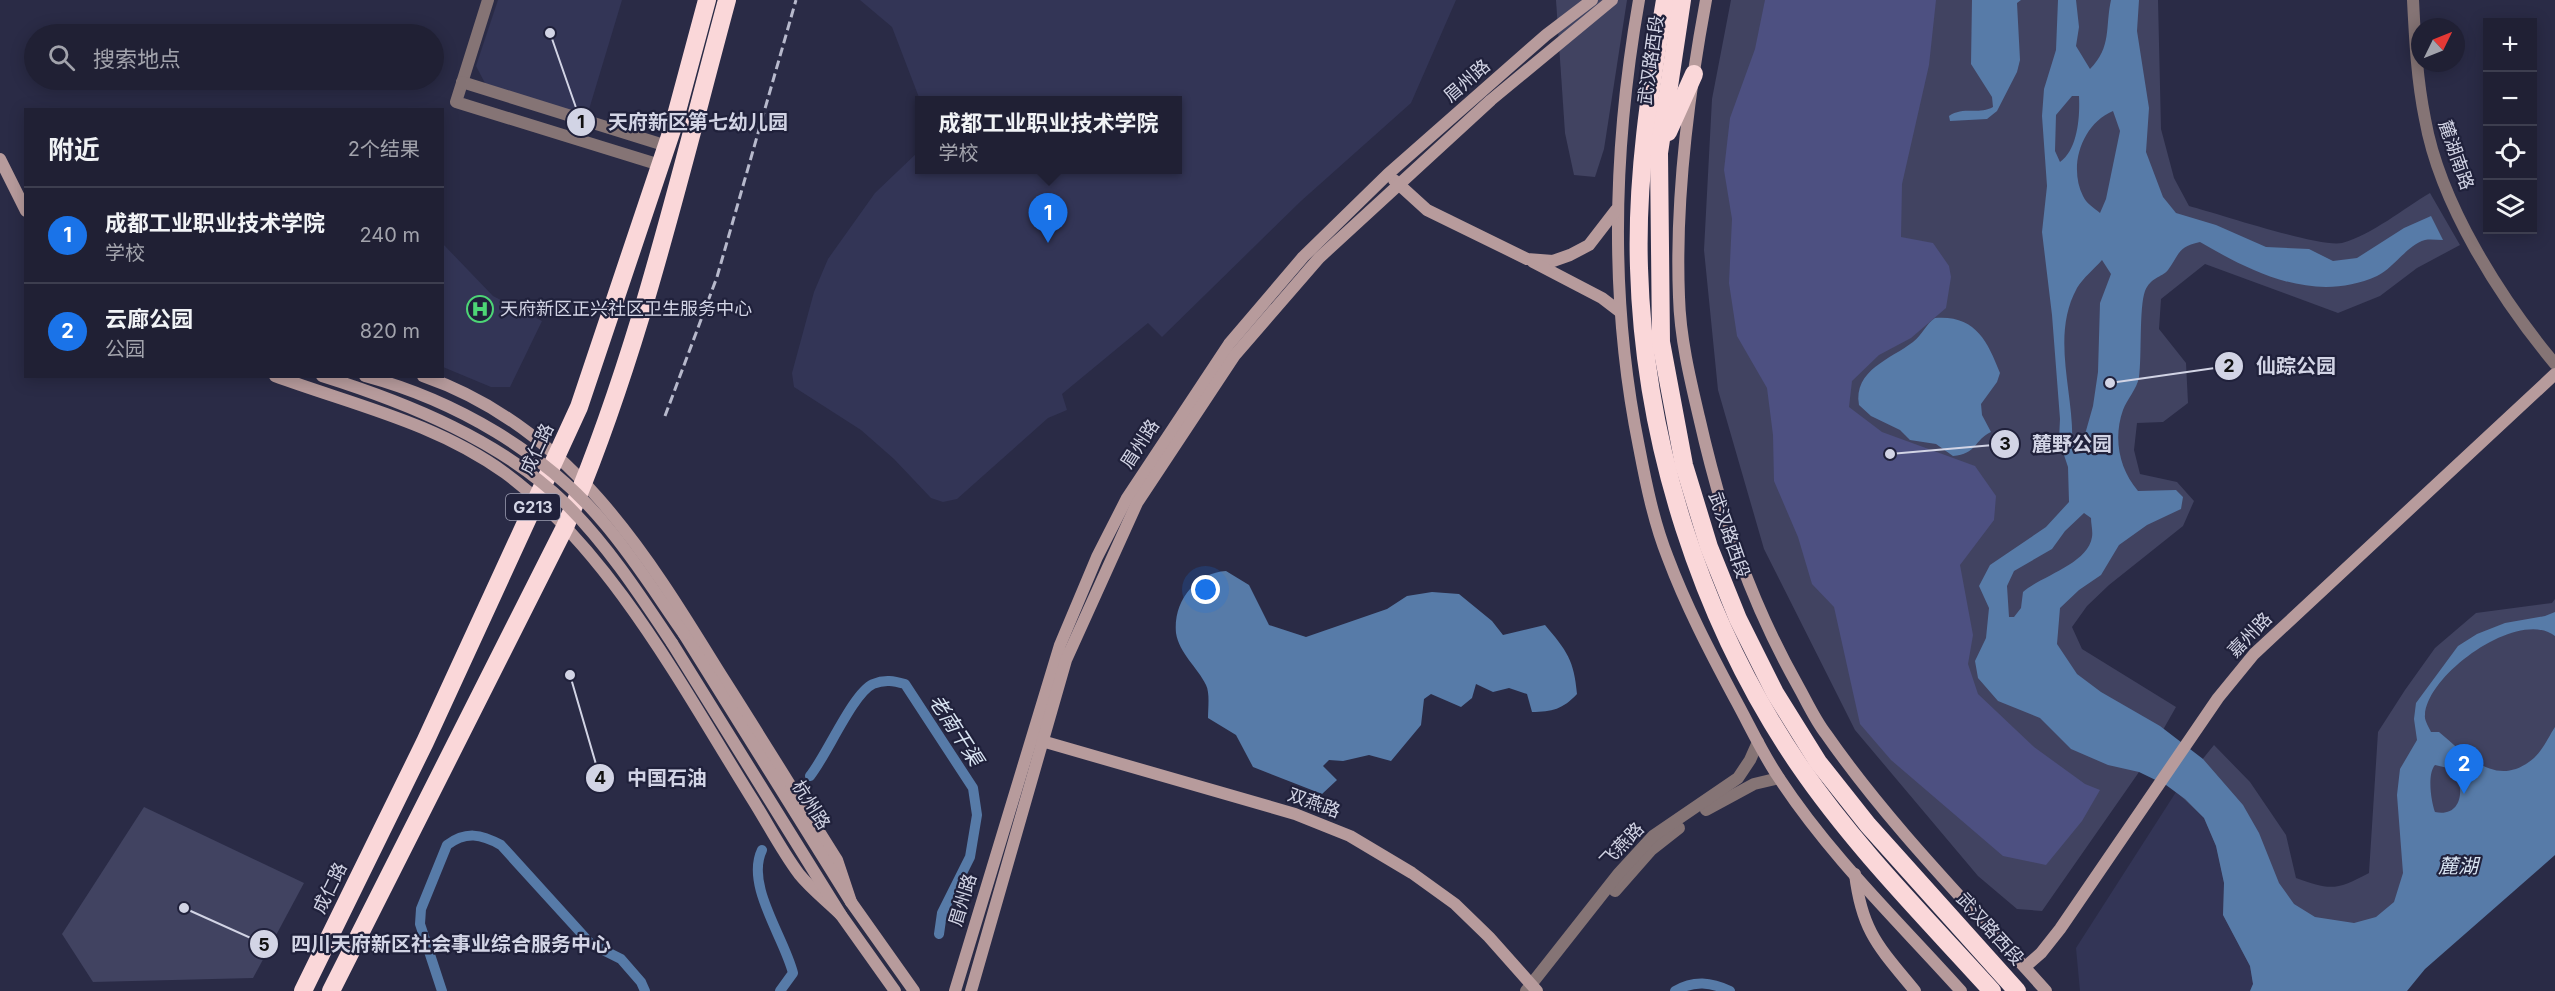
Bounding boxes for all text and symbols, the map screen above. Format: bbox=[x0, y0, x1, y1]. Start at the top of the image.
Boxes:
street label: 武汉路西段 bbox=[1634, 14, 1667, 106]
north arrow bbox=[2411, 18, 2465, 72]
map controls bbox=[2483, 18, 2537, 234]
button: + bbox=[2483, 18, 2537, 72]
search box bbox=[24, 24, 444, 90]
icon: search bbox=[45, 41, 78, 74]
text: 搜索地点 bbox=[93, 46, 181, 72]
street label: 眉州路 bbox=[1439, 55, 1494, 106]
button: − bbox=[2483, 72, 2537, 126]
popup bbox=[915, 96, 1182, 174]
callout: 天府新区第七幼儿园 bbox=[566, 103, 800, 141]
text: 天府新区第七幼儿园 bbox=[608, 110, 788, 134]
text: 成都工业职业技术学院 bbox=[938, 110, 1159, 136]
text: 1 bbox=[577, 111, 585, 132]
street label: 麓湖南路 bbox=[2435, 117, 2478, 192]
button: locate bbox=[2483, 126, 2537, 180]
text: 附近 bbox=[48, 134, 100, 165]
text: 2个结果 bbox=[348, 137, 420, 161]
text: 学校 bbox=[938, 141, 978, 165]
button: layers bbox=[2483, 180, 2537, 234]
pin: 1 bbox=[1028, 194, 1068, 243]
text: 成都工业职业技术学院 bbox=[105, 210, 325, 236]
text: 1 bbox=[63, 223, 72, 247]
text: 240 m bbox=[359, 223, 420, 247]
text: 学校 bbox=[105, 241, 145, 265]
hospital icon: 天府新区正兴社区卫生服务中心 bbox=[465, 294, 495, 324]
place label: 天府新区正兴社区卫生服务中心 bbox=[500, 298, 752, 319]
text: 云廊公园 bbox=[105, 306, 193, 332]
text: 2 bbox=[61, 319, 74, 343]
text: 820 m bbox=[360, 319, 420, 343]
text: 公园 bbox=[105, 337, 145, 361]
callout: 仙踪公园 bbox=[2214, 347, 2348, 385]
text: 仙踪公园 bbox=[2256, 354, 2336, 378]
text: 2 bbox=[2223, 355, 2235, 376]
street label: 眉州路 bbox=[1116, 415, 1163, 472]
street label: 成仁路 bbox=[516, 420, 557, 478]
callout: 麓野公园 bbox=[1990, 425, 2124, 463]
text: 麓野公园 bbox=[2032, 432, 2112, 456]
text: 3 bbox=[1999, 433, 2011, 454]
street label: 武汉路西段 bbox=[1705, 489, 1754, 581]
road number: G213 bbox=[506, 494, 560, 520]
your location bbox=[1191, 575, 1220, 604]
street label: 嘉州路 bbox=[2223, 608, 2276, 661]
water label: 老南干渠 bbox=[924, 690, 989, 773]
pin: 2 bbox=[2444, 744, 2484, 794]
callout: 中国石油 bbox=[585, 759, 719, 797]
text: 中国石油 bbox=[627, 766, 707, 790]
text: 4 bbox=[594, 767, 606, 788]
street label: 杭州路 bbox=[788, 776, 835, 833]
street label: 双燕路 bbox=[1285, 783, 1343, 822]
street label: 飞燕路 bbox=[1595, 818, 1648, 871]
water label: 麓湖 bbox=[2438, 854, 2481, 878]
street label: 成仁路 bbox=[308, 859, 351, 917]
street label: 眉州路 bbox=[945, 871, 980, 929]
street label: 武汉路西段 bbox=[1952, 888, 2028, 969]
callout: 四川天府新区社会事业综合服务中心 bbox=[249, 925, 623, 963]
text: 四川天府新区社会事业综合服务中心 bbox=[291, 932, 611, 956]
text: 5 bbox=[258, 934, 270, 955]

